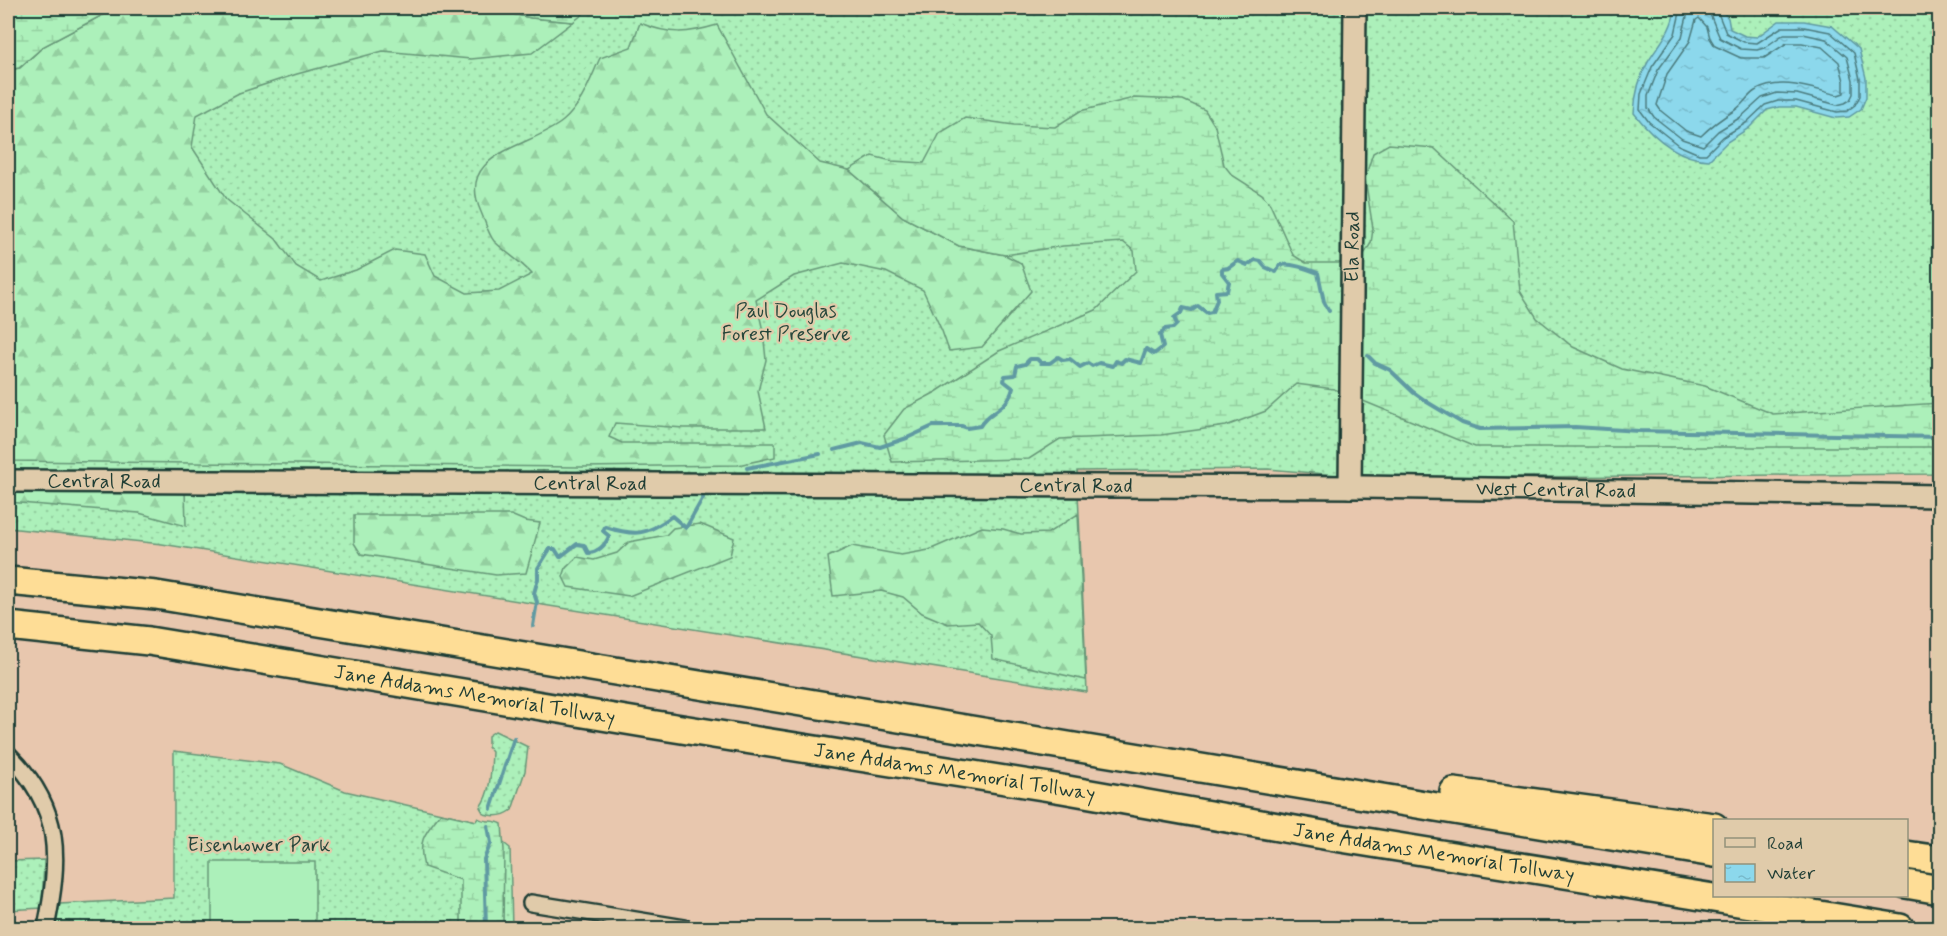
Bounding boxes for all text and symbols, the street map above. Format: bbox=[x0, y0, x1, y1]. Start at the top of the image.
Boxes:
street label: Ela Road bbox=[1339, 211, 1366, 283]
park label: Paul Douglas Forest Preserve bbox=[722, 298, 851, 348]
street label: Central Road bbox=[47, 468, 161, 495]
street label: Central Road bbox=[533, 470, 647, 497]
street label: Central Road bbox=[1019, 472, 1133, 499]
street label: West Central Road bbox=[1476, 475, 1636, 505]
street label: Jane Addams Memorial Tollway bbox=[332, 658, 617, 732]
street label: Jane Addams Memorial Tollway bbox=[812, 737, 1097, 808]
street label: Jane Addams Memorial Tollway bbox=[1291, 816, 1576, 889]
legend bbox=[1713, 819, 1908, 897]
park label: Eisenhower Park bbox=[187, 832, 331, 859]
text: Road bbox=[1767, 832, 1803, 856]
text: Water bbox=[1767, 862, 1816, 886]

